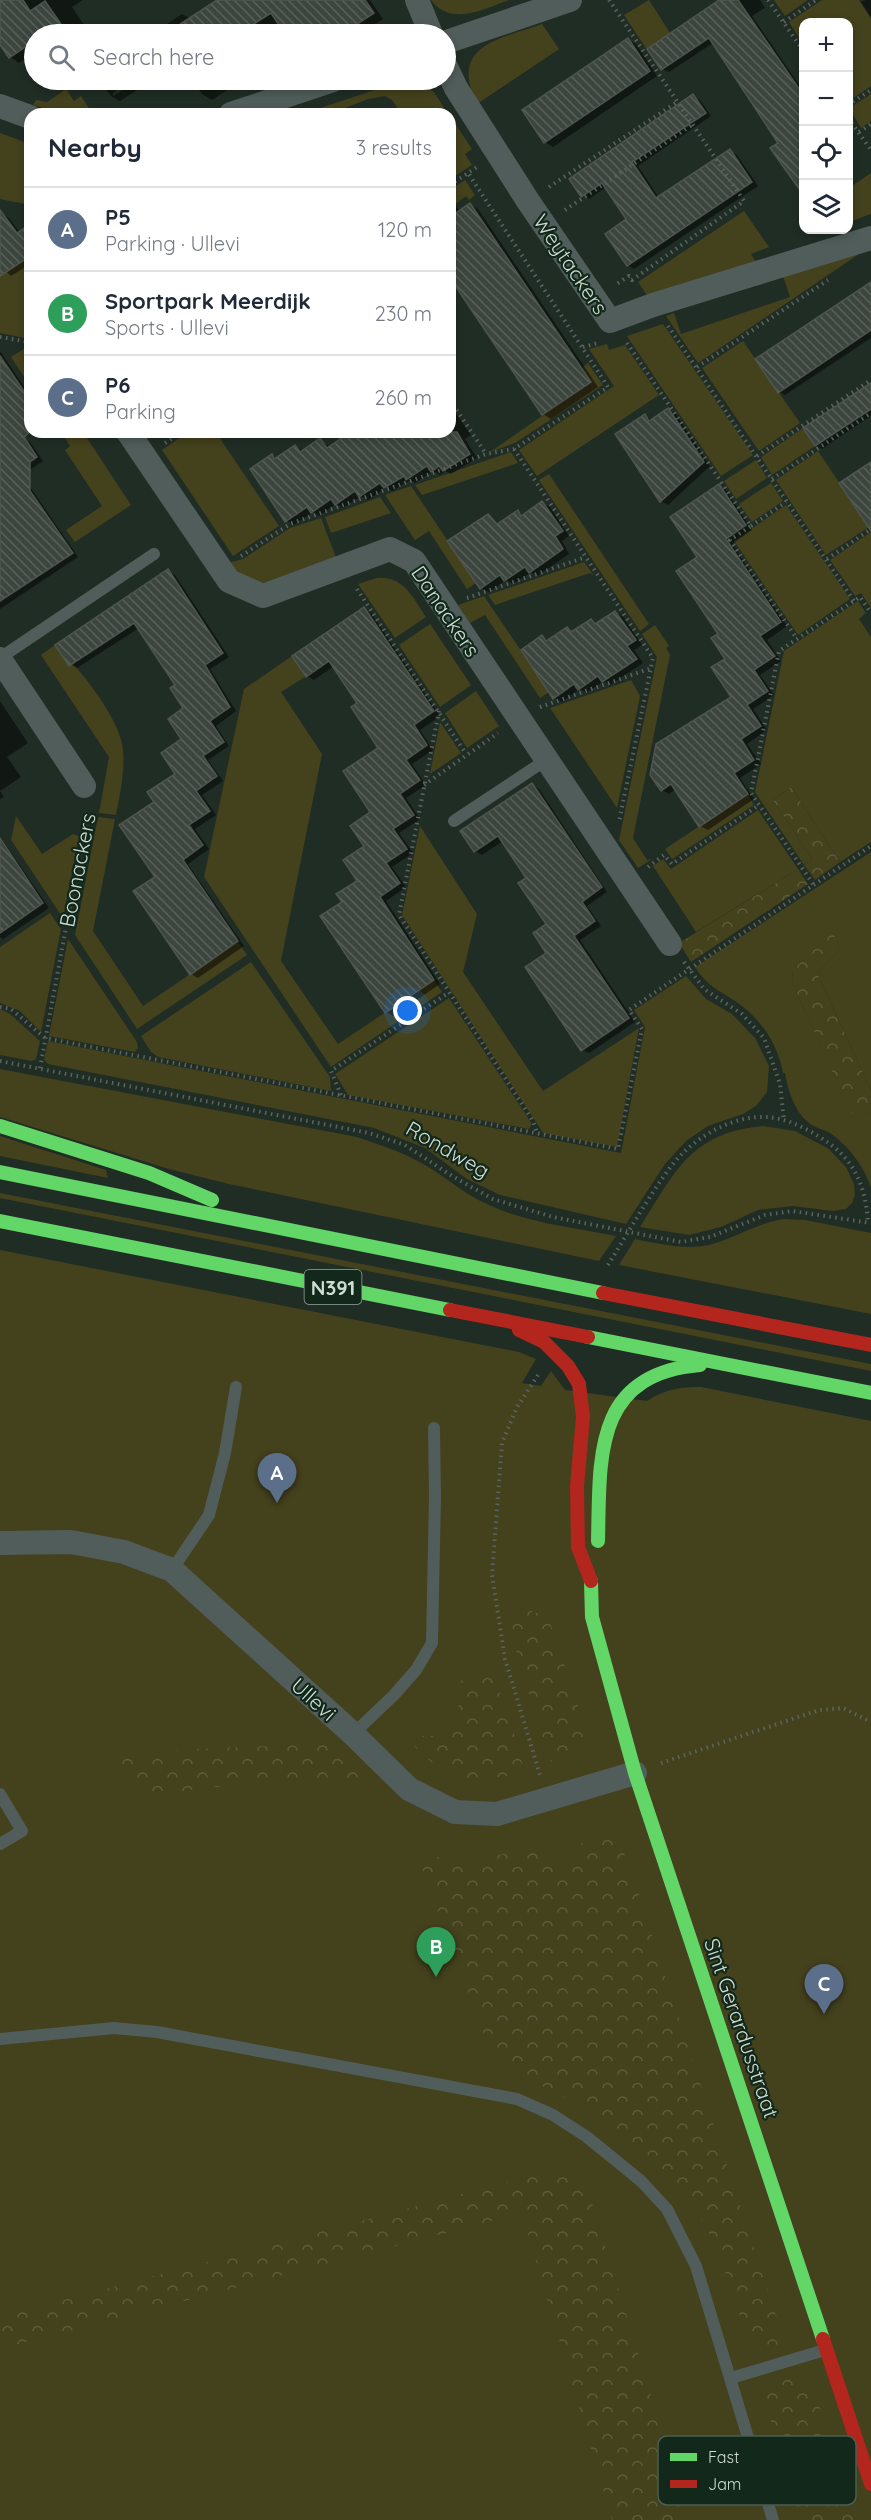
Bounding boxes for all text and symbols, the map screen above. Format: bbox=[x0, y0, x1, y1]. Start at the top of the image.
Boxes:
map controls bbox=[799, 18, 853, 234]
button: + bbox=[799, 18, 853, 72]
search box bbox=[24, 24, 456, 90]
icon: search bbox=[45, 41, 78, 74]
text: Search here bbox=[93, 43, 214, 71]
button: − bbox=[799, 72, 853, 126]
button: locate bbox=[799, 126, 853, 180]
text: Nearby bbox=[48, 131, 142, 164]
text: 3 results bbox=[356, 135, 432, 160]
button: layers bbox=[799, 180, 853, 234]
text: P5 bbox=[105, 203, 131, 231]
street label: Weytackers bbox=[528, 209, 614, 319]
text: A bbox=[61, 217, 74, 242]
text: 120 m bbox=[378, 217, 432, 242]
text: Parking · Ullevi bbox=[105, 231, 240, 256]
text: Sportpark Meerdijk bbox=[105, 287, 311, 315]
text: B bbox=[61, 301, 74, 326]
text: 230 m bbox=[375, 301, 432, 326]
text: Sports · Ullevi bbox=[105, 315, 229, 340]
text: P6 bbox=[105, 371, 130, 399]
text: C bbox=[61, 385, 74, 410]
text: 260 m bbox=[375, 385, 432, 410]
text: Parking bbox=[105, 399, 176, 424]
street label: Danackers bbox=[406, 561, 486, 661]
street label: Boonackers bbox=[53, 811, 101, 929]
your location bbox=[393, 996, 422, 1025]
street label: Rondweg bbox=[402, 1115, 494, 1183]
road number: N391 bbox=[304, 1270, 362, 1304]
pin: A bbox=[258, 1454, 296, 1503]
street label: Ullevi bbox=[286, 1672, 342, 1726]
pin: B bbox=[416, 1928, 456, 1977]
street label: Sint Gerardusstraat bbox=[699, 1935, 785, 2121]
pin: C bbox=[804, 1964, 844, 2014]
legend bbox=[658, 2436, 856, 2505]
text: Fast bbox=[708, 2447, 739, 2467]
text: Jam bbox=[708, 2474, 741, 2494]

